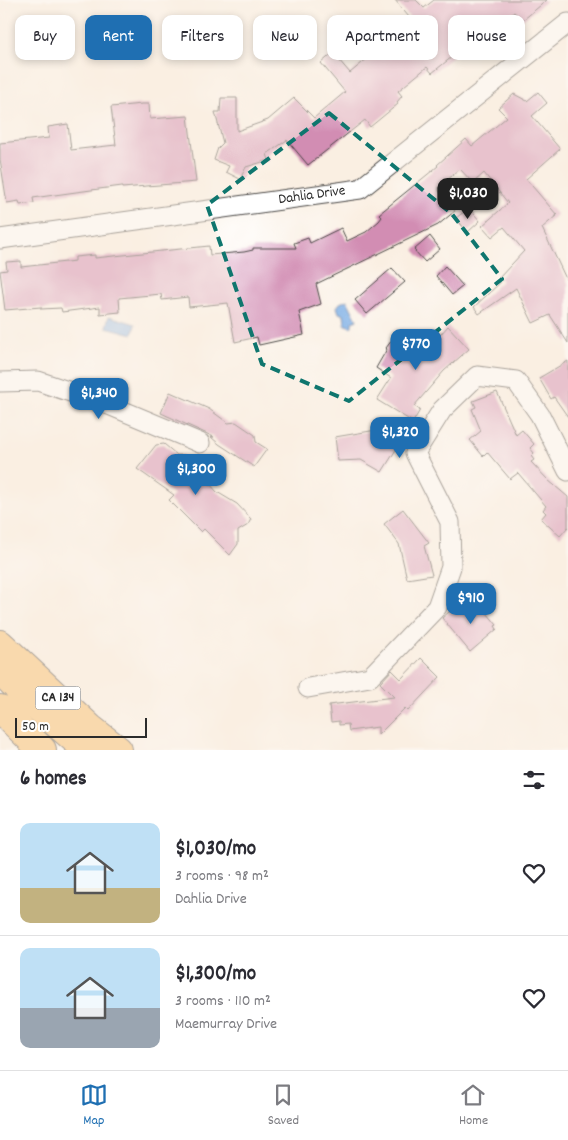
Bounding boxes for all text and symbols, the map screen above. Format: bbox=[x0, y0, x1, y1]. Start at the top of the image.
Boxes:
chip: Buy bbox=[15, 15, 75, 60]
chip: Rent bbox=[85, 15, 152, 60]
chip: Filters bbox=[162, 15, 243, 60]
chip: New bbox=[253, 15, 317, 60]
chip: Apartment bbox=[327, 15, 438, 60]
chip: House bbox=[448, 15, 525, 60]
pin: $1,030 bbox=[427, 178, 509, 220]
street label: Dahlia Drive bbox=[277, 180, 347, 211]
text: $1,030 bbox=[448, 182, 488, 205]
pin: $770 bbox=[386, 328, 446, 371]
text: $770 bbox=[401, 333, 431, 356]
pin: $1,340 bbox=[58, 378, 140, 420]
text: $1,340 bbox=[80, 382, 118, 405]
pin: $1,320 bbox=[359, 416, 441, 459]
text: $1,320 bbox=[381, 421, 419, 444]
pin: $1,300 bbox=[155, 454, 237, 496]
text: $1,300 bbox=[176, 458, 216, 481]
pin: $910 bbox=[441, 582, 501, 625]
text: $910 bbox=[457, 587, 485, 610]
road number: CA 134 bbox=[36, 686, 80, 710]
scale bar bbox=[15, 715, 148, 738]
text: 50 m bbox=[22, 717, 49, 737]
text: 6 homes bbox=[20, 765, 87, 795]
icon: filters bbox=[520, 766, 548, 794]
text: $1,030/mo bbox=[175, 835, 256, 865]
icon: home bbox=[60, 843, 120, 903]
icon: heart bbox=[520, 859, 548, 887]
text: 3 rooms · 98 m² bbox=[175, 865, 269, 888]
text: Dahlia Drive bbox=[175, 888, 247, 911]
text: $1,300/mo bbox=[175, 960, 256, 990]
icon: home bbox=[60, 968, 120, 1028]
icon: heart bbox=[520, 984, 548, 1012]
text: 3 rooms · 110 m² bbox=[175, 990, 271, 1013]
text: Maemurray Drive bbox=[175, 1013, 277, 1036]
tab: Map bbox=[80, 1081, 108, 1131]
tab: Saved bbox=[268, 1081, 299, 1131]
tab: Home bbox=[459, 1081, 488, 1131]

